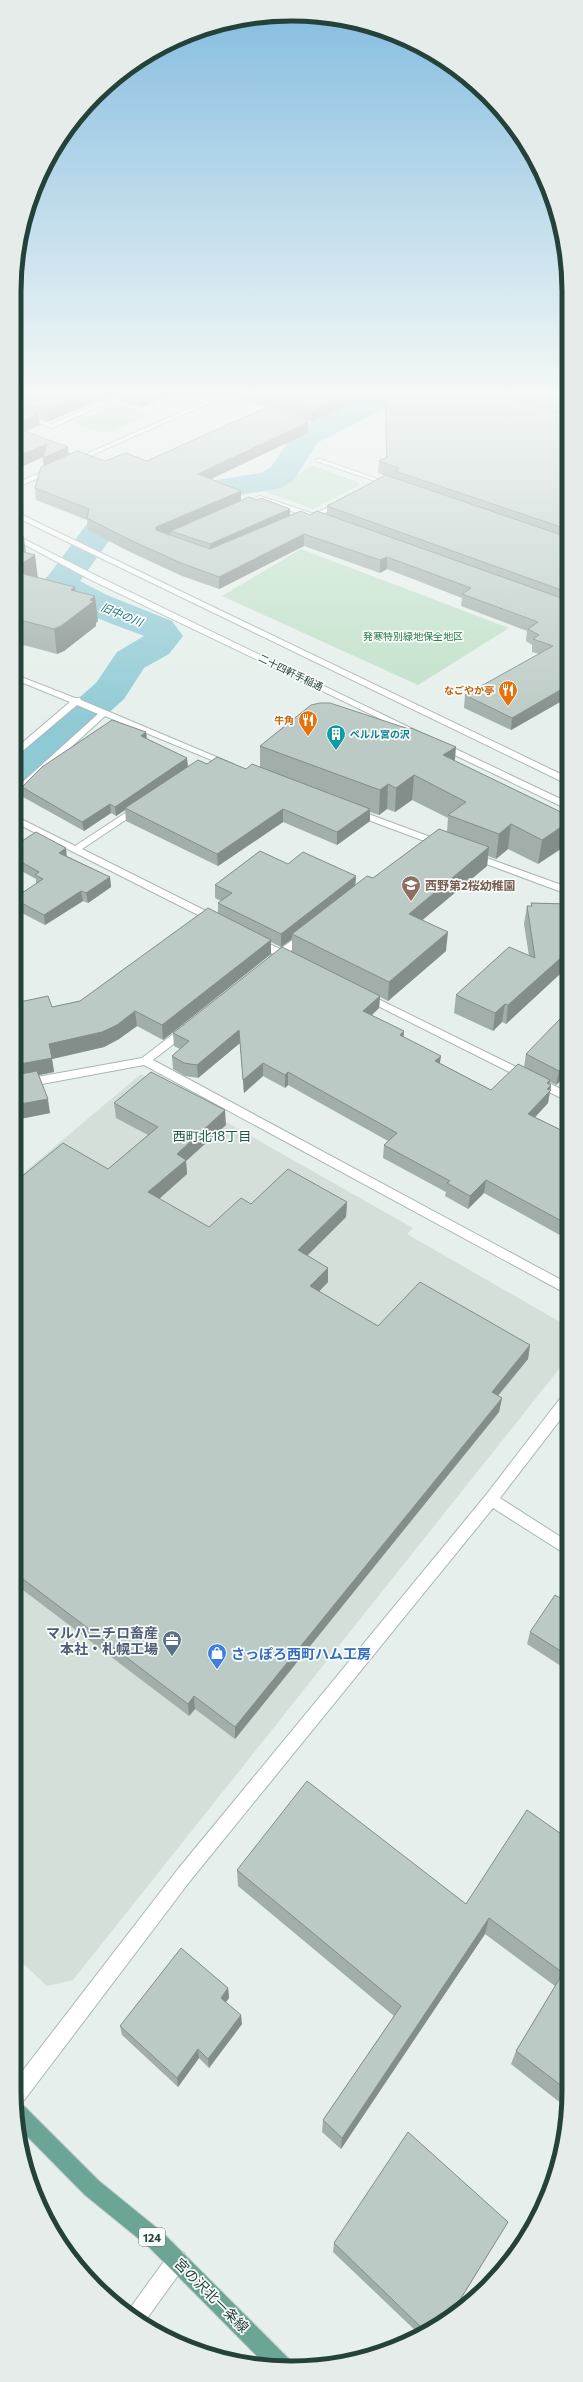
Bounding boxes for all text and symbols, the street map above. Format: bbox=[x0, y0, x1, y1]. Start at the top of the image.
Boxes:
water label: 旧中の川 bbox=[99, 600, 146, 629]
park label: 発寒特別緑地保全地区 bbox=[363, 630, 463, 642]
street label: 二十四軒手稲通 bbox=[257, 651, 325, 693]
restaurant icon: なごやか亭 bbox=[497, 679, 519, 707]
place label: なごやか亭 bbox=[444, 684, 494, 696]
restaurant icon: 牛角 bbox=[297, 709, 319, 737]
place label: 牛角 bbox=[274, 714, 294, 726]
building icon: ペルル宮の沢 bbox=[325, 723, 347, 751]
place label: ペルル宮の沢 bbox=[350, 728, 410, 740]
school or university icon: 西野第2桜幼稚園 bbox=[400, 874, 422, 902]
place label: 西野第2桜幼稚園 bbox=[425, 878, 516, 892]
district label: 西町北18丁目 bbox=[173, 1128, 251, 1144]
place label: マルハニチロ畜産 本社・札幌工場 bbox=[46, 1624, 158, 1657]
office icon: マルハニチロ畜産 本社・札幌工場 bbox=[161, 1629, 183, 1657]
shop icon: さっぽろ西町ハム工房 bbox=[206, 1642, 228, 1670]
place label: さっぽろ西町ハム工房 bbox=[231, 1645, 371, 1662]
road number: 124 bbox=[139, 2228, 165, 2246]
street label: 宮の沢北一条線 bbox=[171, 2254, 253, 2336]

